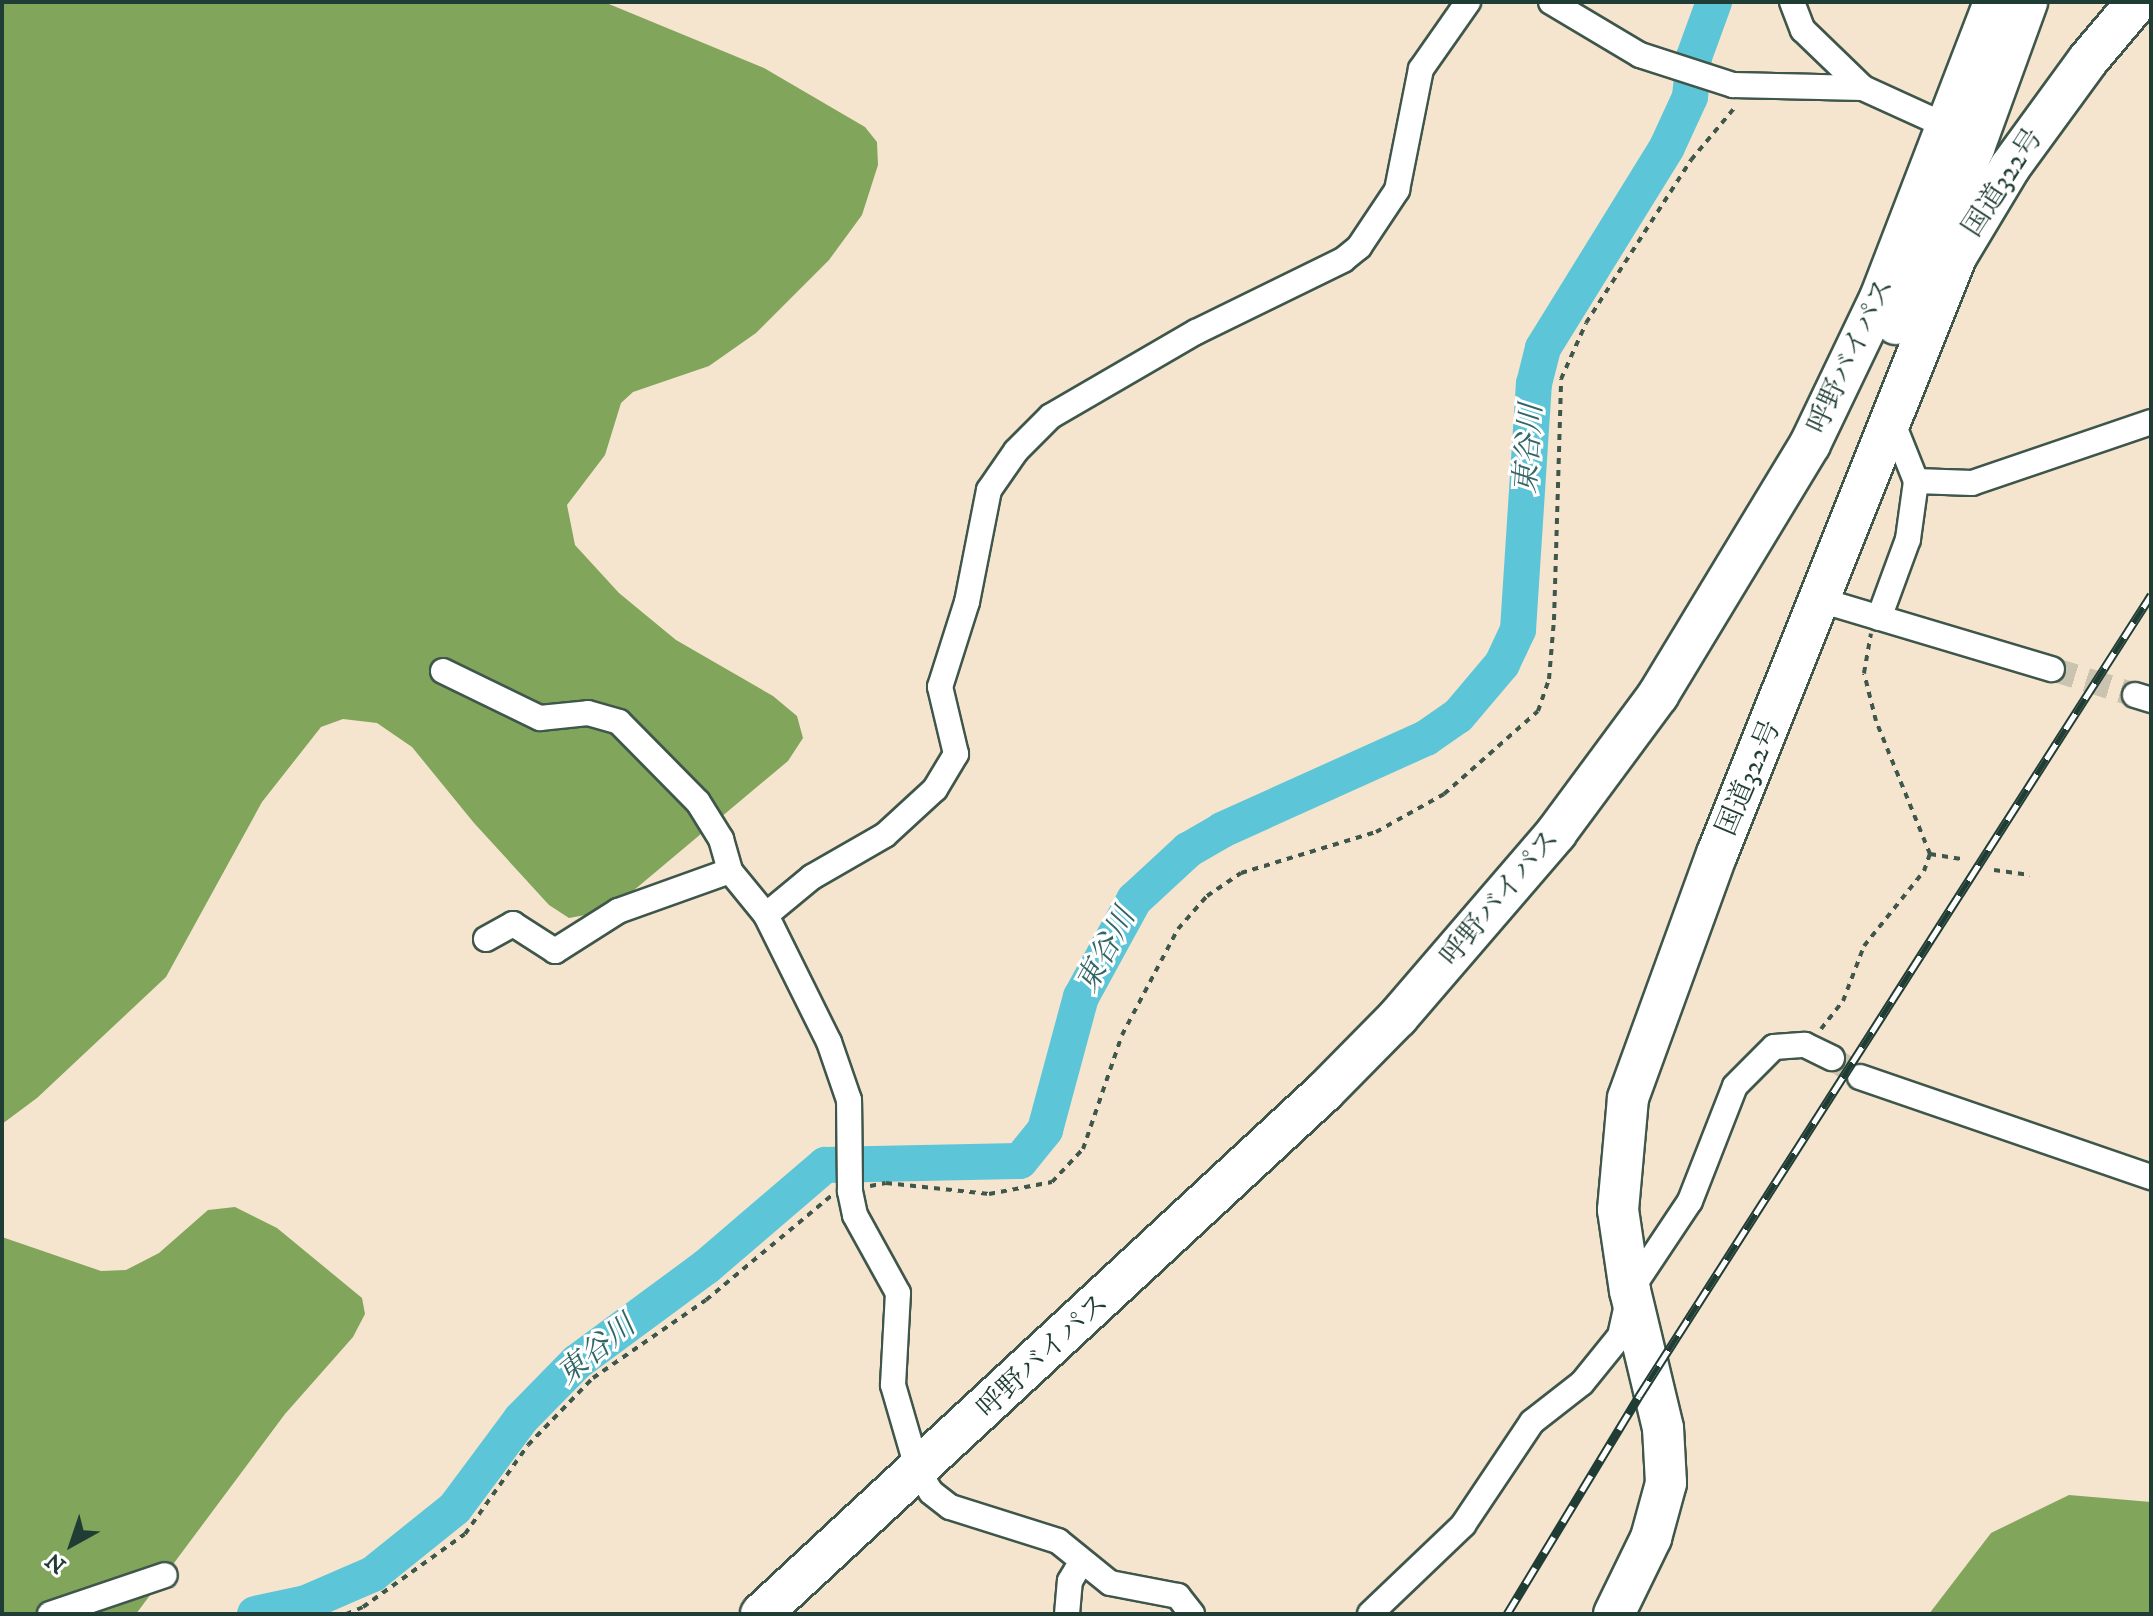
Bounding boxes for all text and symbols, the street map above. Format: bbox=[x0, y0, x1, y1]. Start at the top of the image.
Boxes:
street label: 国道322号 bbox=[1956, 123, 2050, 243]
street label: 呼野バイパス bbox=[1800, 273, 1902, 439]
water label: 東谷川 bbox=[1509, 403, 1551, 495]
street label: 国道322号 bbox=[1710, 715, 1788, 841]
street label: 呼野バイパス bbox=[1433, 823, 1567, 973]
water label: 東谷川 bbox=[1070, 903, 1144, 999]
street label: 呼野バイパス bbox=[970, 1286, 1116, 1426]
water label: 東谷川 bbox=[551, 1309, 643, 1393]
north arrow bbox=[32, 1504, 112, 1584]
text: N bbox=[41, 1547, 72, 1579]

